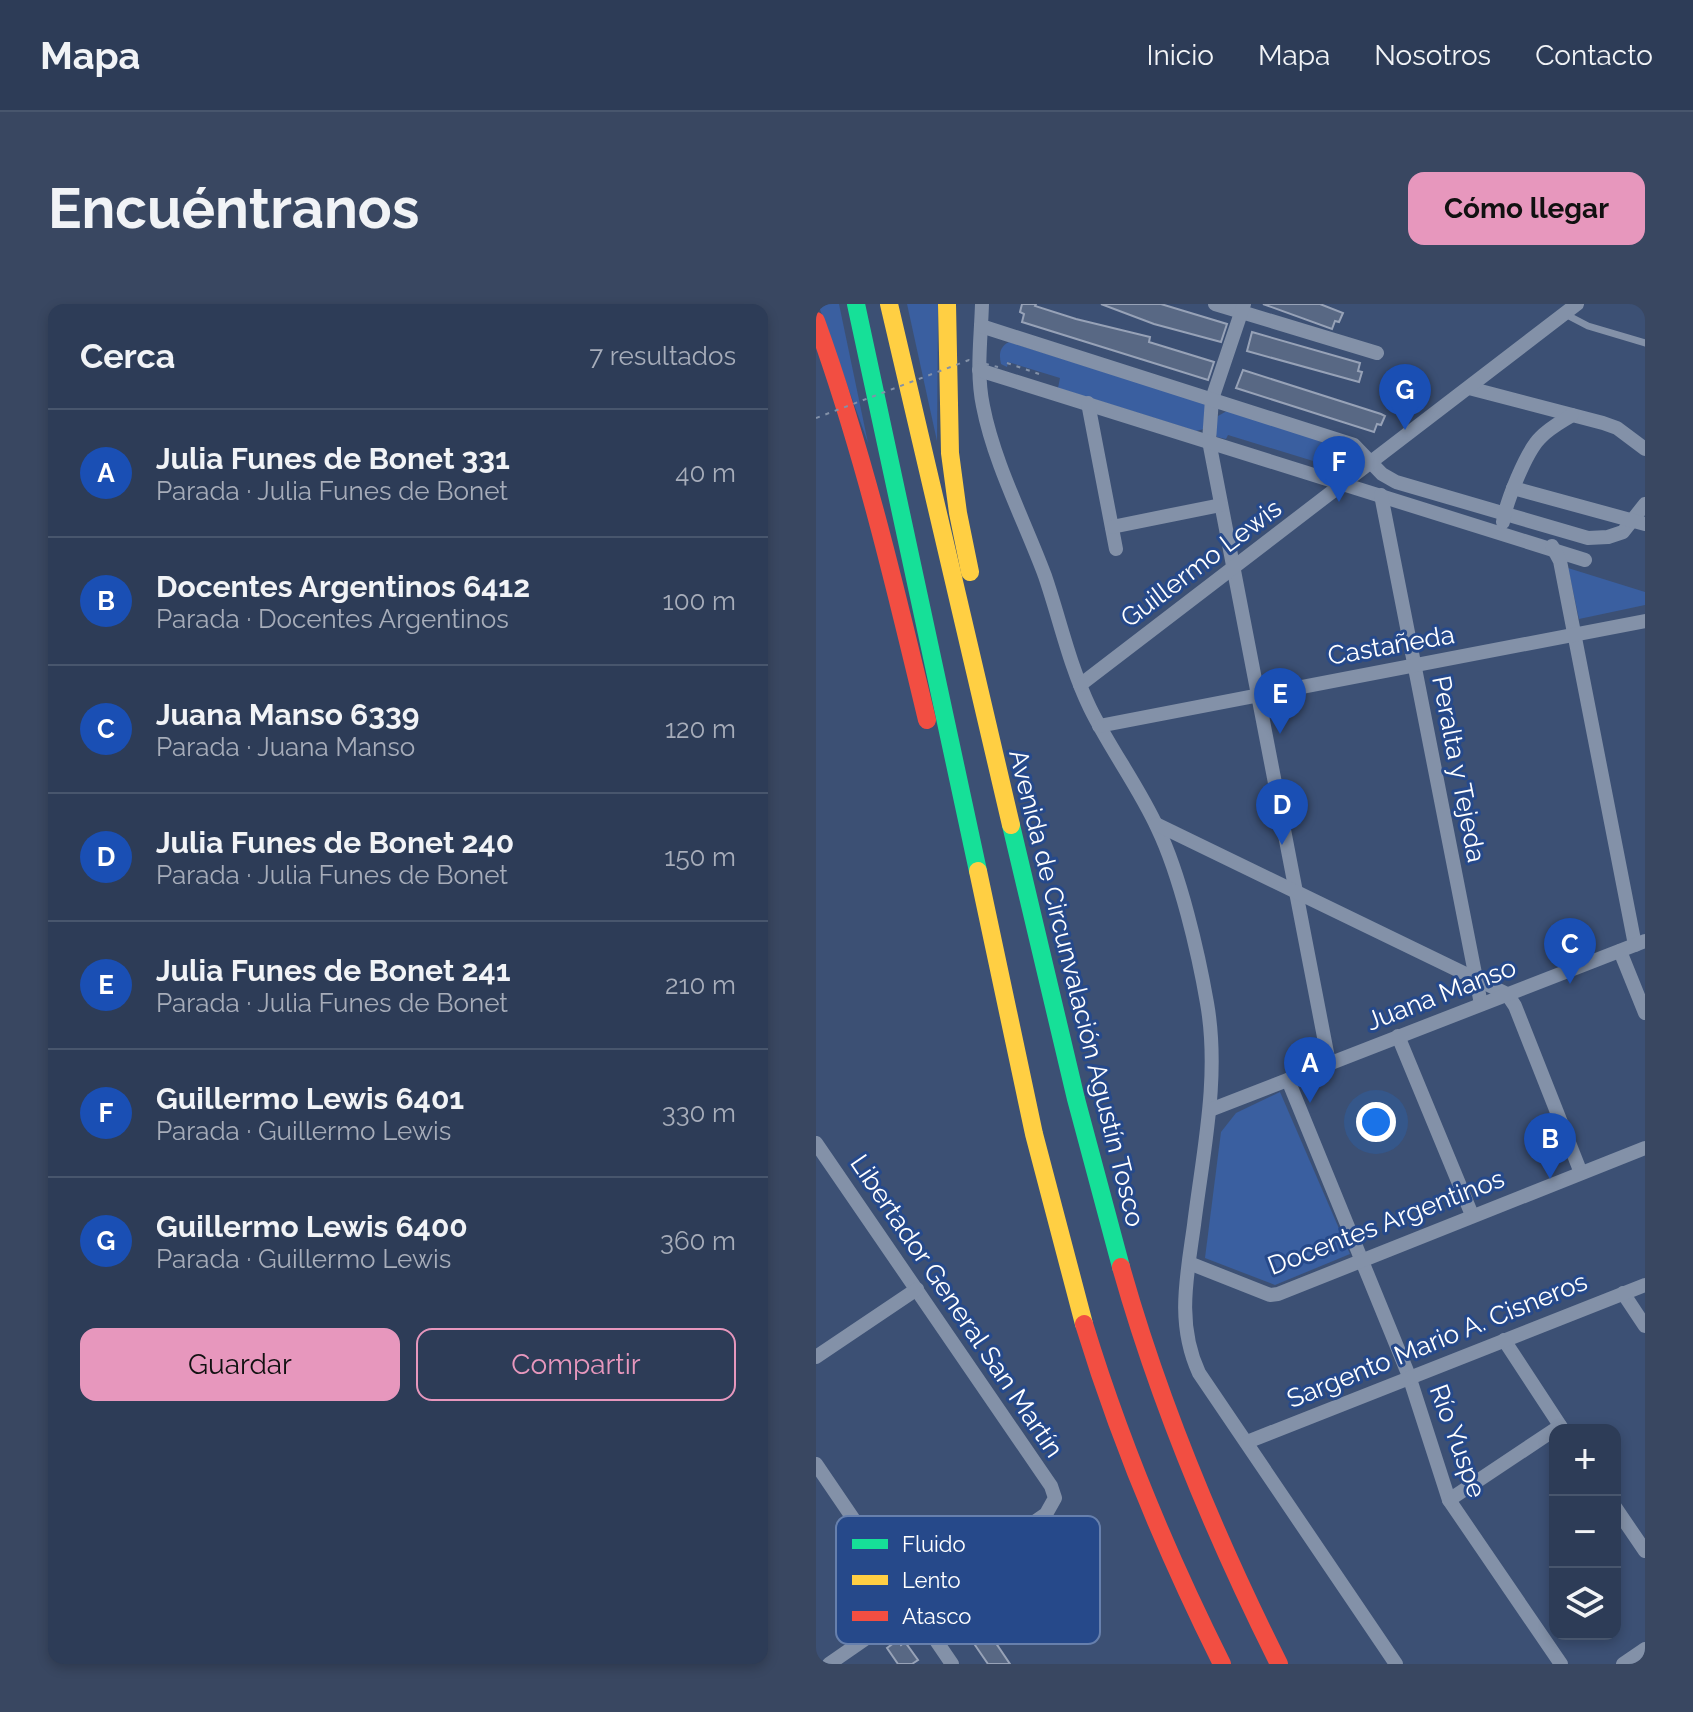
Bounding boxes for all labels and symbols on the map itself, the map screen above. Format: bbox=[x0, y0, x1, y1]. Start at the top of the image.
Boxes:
pin: G bbox=[1379, 364, 1431, 430]
pin: F bbox=[1313, 436, 1365, 502]
street label: Guillermo Lewis bbox=[1115, 493, 1287, 633]
street label: Castañeda bbox=[1325, 619, 1457, 671]
pin: E bbox=[1254, 668, 1306, 734]
street label: Peralta y Tejeda bbox=[1426, 673, 1492, 865]
street label: Avenida de Circunvalación Agustín Tosco bbox=[1003, 746, 1151, 1230]
pin: D bbox=[1256, 779, 1308, 845]
pin: C bbox=[1544, 918, 1596, 984]
street label: Juana Manso bbox=[1362, 952, 1520, 1036]
pin: A bbox=[1284, 1037, 1336, 1103]
your location bbox=[1356, 1102, 1396, 1142]
pin: B bbox=[1524, 1113, 1576, 1179]
street label: Libertador General San Martín bbox=[844, 1149, 1070, 1463]
street label: Docentes Argentinos bbox=[1264, 1163, 1508, 1281]
street label: Sargento Mario A. Cisneros bbox=[1283, 1266, 1591, 1414]
street label: Río Yuspe bbox=[1424, 1380, 1492, 1502]
legend bbox=[836, 1516, 1100, 1644]
text: Fluido bbox=[902, 1531, 966, 1557]
text: Lento bbox=[902, 1567, 960, 1593]
text: Atasco bbox=[902, 1603, 971, 1629]

